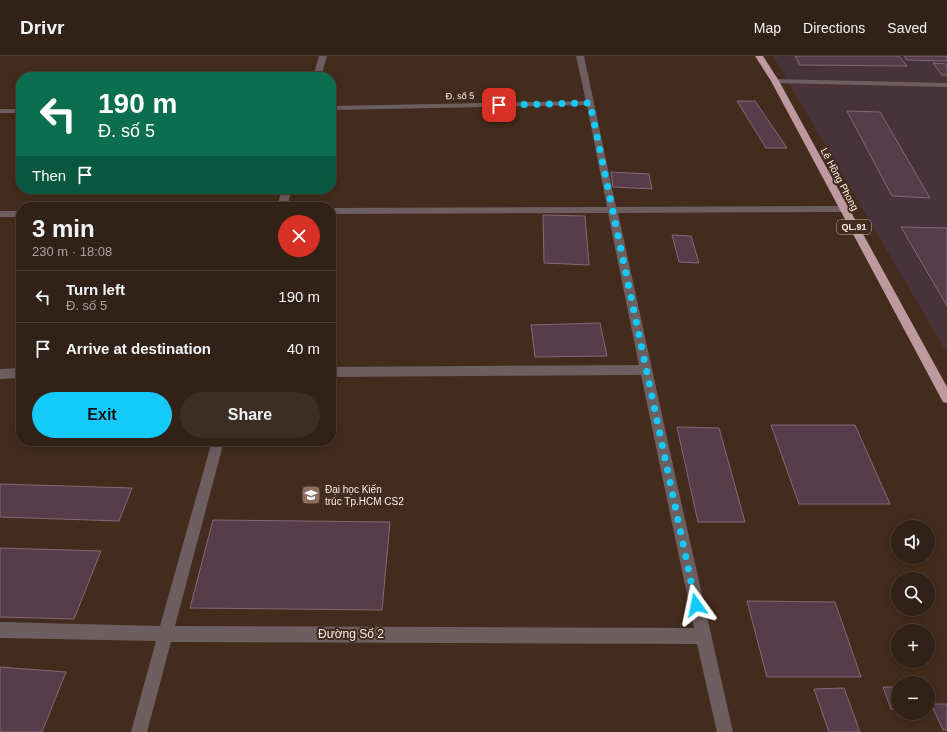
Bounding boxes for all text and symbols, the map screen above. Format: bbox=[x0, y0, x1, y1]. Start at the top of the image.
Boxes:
text: Drivr bbox=[20, 17, 64, 38]
text: Map bbox=[754, 20, 781, 36]
text: Directions bbox=[803, 20, 865, 36]
text: Saved bbox=[887, 20, 927, 36]
icon: left bbox=[32, 88, 84, 140]
text: 190 m bbox=[98, 88, 177, 119]
pin bbox=[482, 88, 516, 122]
street label: Đ. số 5 bbox=[446, 91, 474, 101]
icon: arrive bbox=[488, 94, 510, 116]
text: Đ. số 5 bbox=[98, 121, 155, 141]
street label: Lê Hồng Phong bbox=[818, 146, 861, 213]
icon: arrive bbox=[74, 164, 96, 186]
text: Then bbox=[32, 167, 66, 184]
text: 3 min bbox=[32, 215, 95, 242]
button: close bbox=[278, 215, 320, 257]
road number: QL.91 bbox=[837, 220, 871, 234]
text: 230 m · 18:08 bbox=[32, 244, 112, 259]
text: Turn left bbox=[66, 281, 125, 298]
icon: left bbox=[32, 286, 54, 308]
text: 190 m bbox=[278, 288, 320, 305]
text: Đ. số 5 bbox=[66, 298, 107, 313]
icon: arrive bbox=[32, 338, 54, 360]
text: Arrive at destination bbox=[66, 340, 211, 357]
text: 40 m bbox=[287, 340, 320, 357]
button: Exit bbox=[32, 392, 172, 438]
button: Share bbox=[180, 392, 320, 438]
school or university icon: Đại học Kiến trúc Tp.HCM CS2 bbox=[300, 484, 322, 506]
place label: Đại học Kiến trúc Tp.HCM CS2 bbox=[325, 484, 404, 507]
map controls bbox=[891, 520, 935, 720]
button: sound bbox=[891, 520, 935, 564]
button: search bbox=[891, 572, 935, 616]
position arrow bbox=[675, 584, 717, 626]
button: + bbox=[891, 624, 935, 668]
street label: Đường Số 2 bbox=[318, 627, 384, 641]
button: − bbox=[891, 676, 935, 720]

